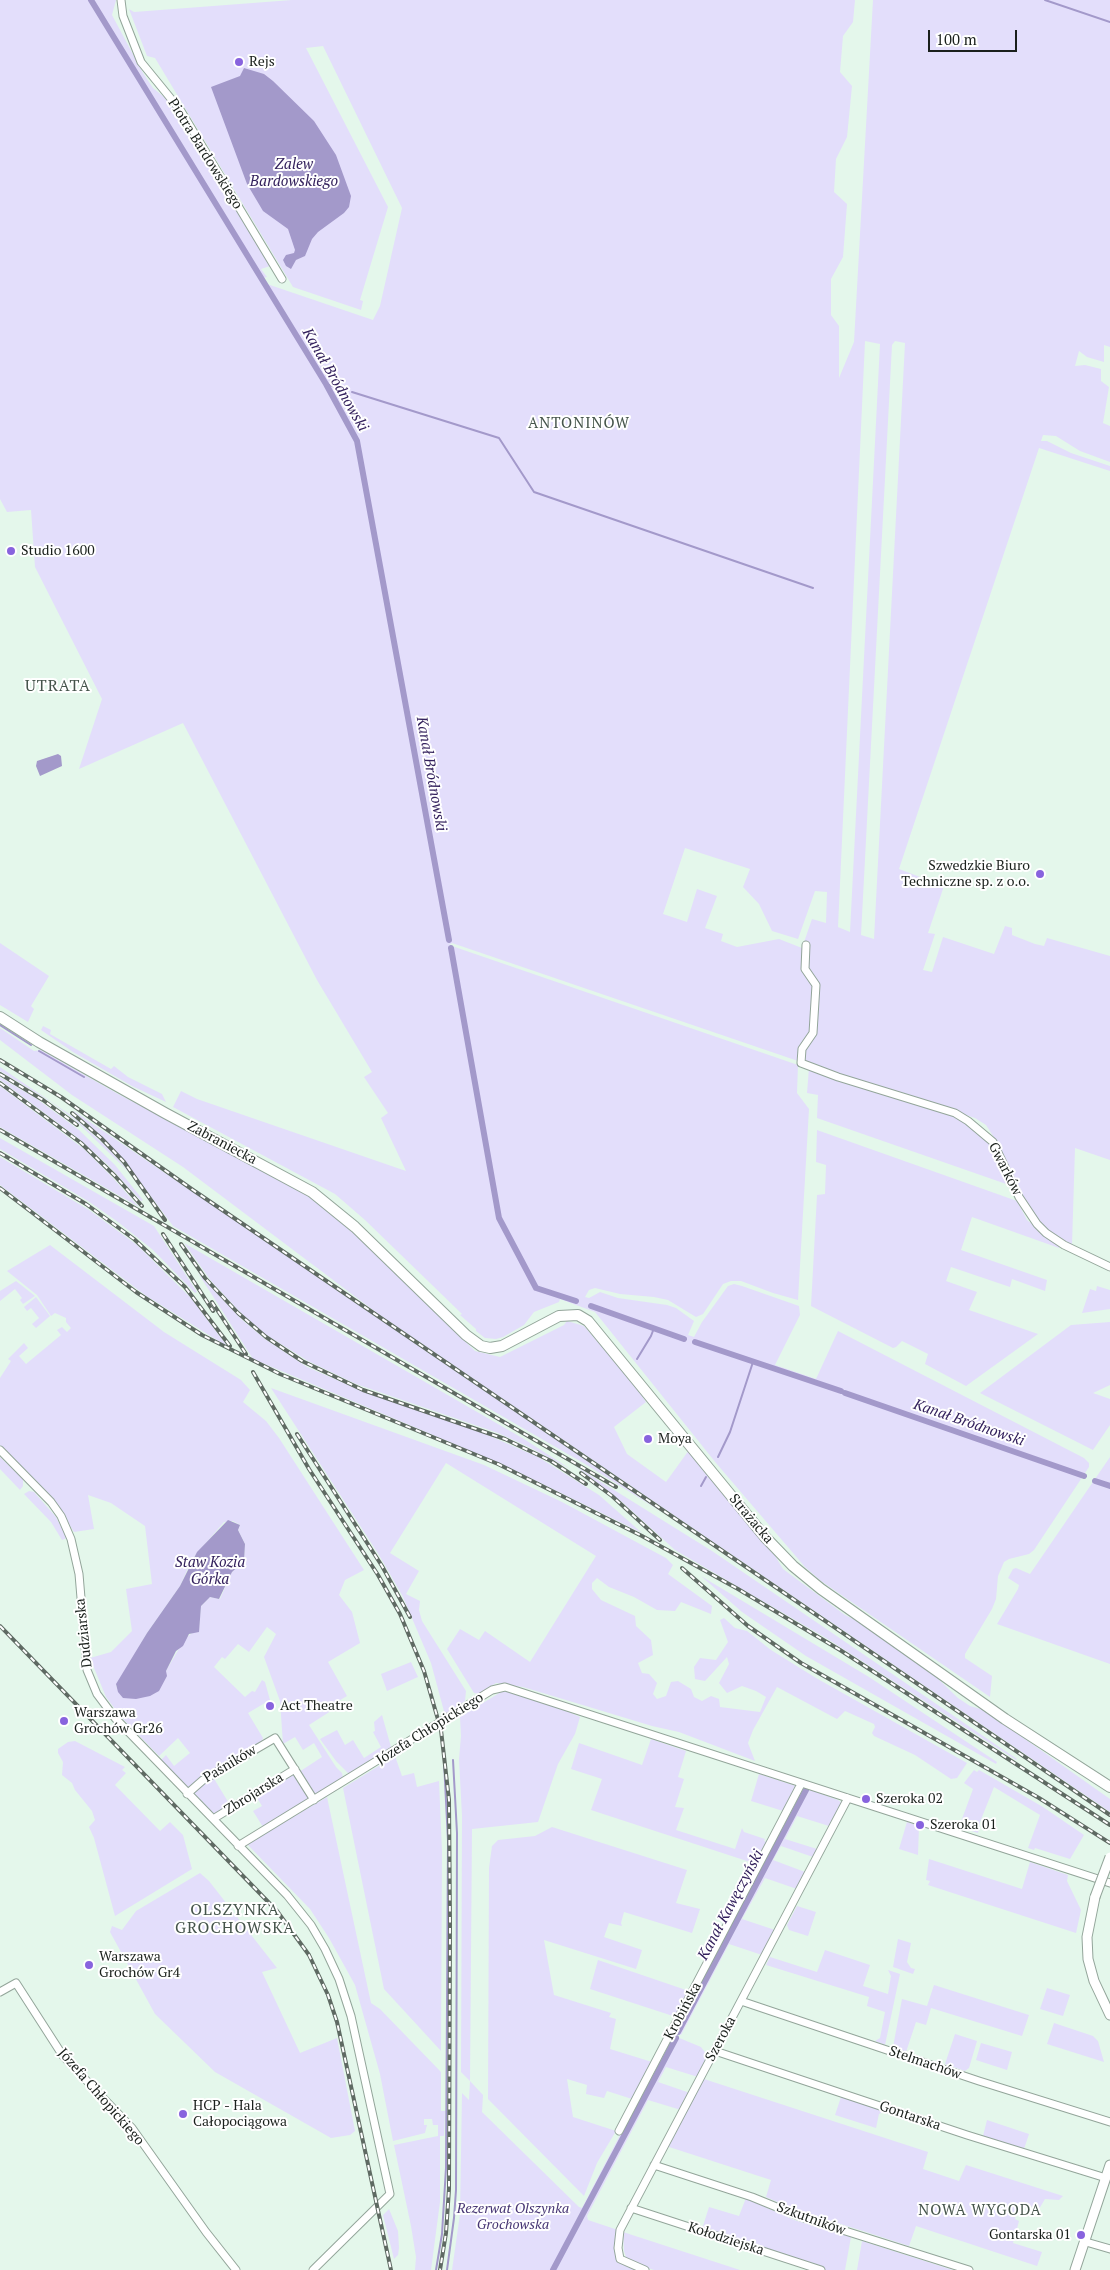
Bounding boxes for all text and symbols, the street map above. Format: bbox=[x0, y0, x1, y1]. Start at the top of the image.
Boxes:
scale bar bbox=[930, 20, 1019, 52]
text: 100 m bbox=[936, 29, 977, 49]
place label: Rejs bbox=[249, 54, 275, 70]
marker: Rejs bbox=[233, 56, 245, 68]
street label: Piotra Bardowskiego bbox=[164, 96, 246, 212]
water label: Zalew Bardowskiego bbox=[250, 156, 338, 191]
water label: Kanał Bródnowski bbox=[298, 325, 372, 435]
district label: ANTONINÓW bbox=[527, 415, 631, 433]
place label: Studio 1600 bbox=[21, 543, 95, 559]
marker: Studio 1600 bbox=[5, 545, 17, 557]
district label: UTRATA bbox=[24, 676, 92, 696]
water label: Kanał Bródnowski bbox=[412, 715, 450, 833]
place label: Szwedzkie Biuro Techniczne sp. z o.o. bbox=[901, 858, 1030, 890]
marker: Szwedzkie Biuro Techniczne sp. z o.o. bbox=[1034, 868, 1046, 880]
street label: Zabraniecka bbox=[184, 1118, 260, 1168]
street label: Gwarków bbox=[985, 1140, 1025, 1198]
water label: Kanał Bródnowski bbox=[911, 1396, 1027, 1450]
place label: Moya bbox=[658, 1431, 692, 1447]
marker: Moya bbox=[642, 1433, 654, 1445]
street label: Strażacka bbox=[725, 1491, 777, 1547]
water label: Staw Kozia Górka bbox=[175, 1554, 245, 1589]
street label: Dudziarska bbox=[72, 1598, 96, 1668]
street label: Józefa Chłopickiego bbox=[373, 1689, 487, 1769]
place label: Act Theatre bbox=[280, 1698, 353, 1714]
marker: Act Theatre bbox=[264, 1700, 276, 1712]
place label: Warszawa Grochów Gr26 bbox=[74, 1705, 163, 1738]
marker: Warszawa Grochów Gr26 bbox=[58, 1715, 70, 1727]
street label: Paśników bbox=[200, 1742, 260, 1786]
street label: Zbrojarska bbox=[222, 1769, 286, 1819]
place label: Szeroka 02 bbox=[876, 1791, 943, 1807]
marker: Szeroka 02 bbox=[860, 1793, 872, 1805]
place label: Szeroka 01 bbox=[930, 1817, 997, 1833]
marker: Szeroka 01 bbox=[914, 1819, 926, 1831]
water label: Kanał Kawęczyński bbox=[694, 1847, 768, 1963]
district label: OLSZYNKA GROCHOWSKA bbox=[174, 1900, 296, 1938]
place label: Warszawa Grochów Gr4 bbox=[99, 1949, 180, 1981]
marker: Warszawa Grochów Gr4 bbox=[83, 1959, 95, 1971]
street label: Krobińska bbox=[661, 1979, 705, 2043]
street label: Szeroka bbox=[702, 2014, 740, 2064]
street label: Stelmachów bbox=[887, 2043, 963, 2083]
street label: Józefa Chłopickiego bbox=[54, 2045, 148, 2149]
place label: HCP - Hala Całopociągowa bbox=[193, 2098, 287, 2130]
street label: Gontarska bbox=[877, 2098, 943, 2134]
marker: HCP - Hala Całopociągowa bbox=[177, 2108, 189, 2120]
street label: Szkutników bbox=[774, 2199, 848, 2239]
park label: Rezerwat Olszynka Grochowska bbox=[457, 2201, 569, 2234]
district label: NOWA WYGODA bbox=[917, 2202, 1043, 2220]
street label: Kołodziejska bbox=[686, 2219, 766, 2259]
place label: Gontarska 01 bbox=[989, 2227, 1071, 2243]
marker: Gontarska 01 bbox=[1075, 2229, 1087, 2241]

